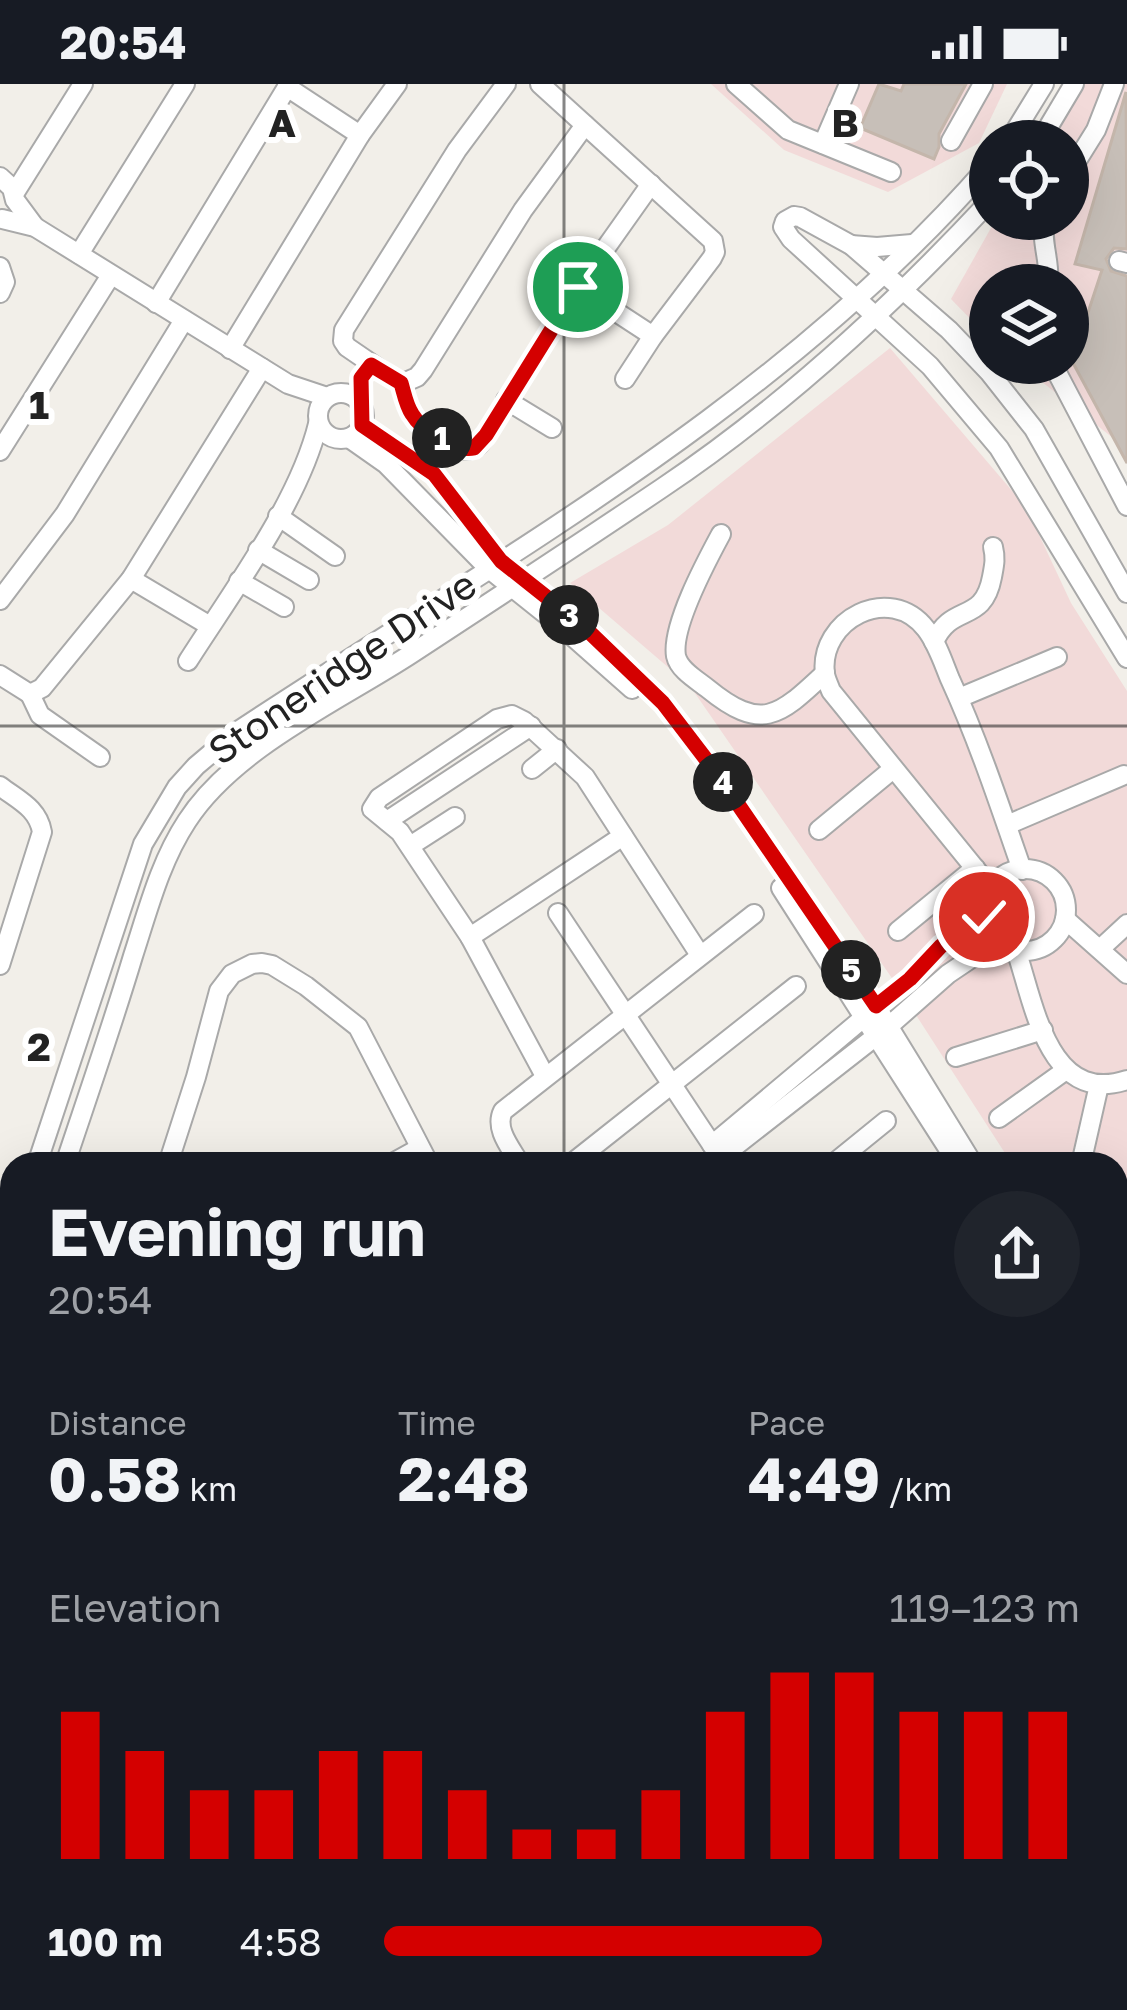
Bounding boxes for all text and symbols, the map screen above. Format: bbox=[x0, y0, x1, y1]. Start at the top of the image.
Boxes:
text: 20:54 bbox=[60, 15, 187, 69]
text: A bbox=[268, 99, 296, 146]
text: B bbox=[831, 99, 859, 146]
map controls bbox=[969, 120, 1089, 384]
button: locate bbox=[969, 120, 1089, 240]
pin bbox=[527, 236, 629, 338]
icon: arrive bbox=[545, 254, 611, 320]
button: layers bbox=[969, 264, 1089, 384]
text: 1 bbox=[29, 381, 49, 428]
pin: 1 bbox=[412, 408, 472, 468]
text: 1 bbox=[434, 418, 451, 457]
street label: Stoneridge Drive bbox=[199, 560, 485, 774]
pin: 3 bbox=[539, 585, 599, 645]
text: 3 bbox=[559, 595, 579, 634]
pin: 4 bbox=[693, 752, 753, 812]
text: 4 bbox=[713, 762, 733, 801]
pin bbox=[933, 866, 1035, 968]
icon: check bbox=[951, 884, 1017, 950]
pin: 5 bbox=[821, 940, 881, 1000]
text: 5 bbox=[841, 950, 861, 989]
text: 2 bbox=[27, 1023, 51, 1070]
text: Evening run bbox=[48, 1191, 426, 1271]
button: share bbox=[954, 1191, 1080, 1317]
text: 20:54 bbox=[48, 1276, 153, 1323]
text: Distance bbox=[48, 1403, 187, 1442]
text: Time bbox=[398, 1403, 476, 1442]
text: Pace bbox=[748, 1403, 825, 1442]
text: 0.58 bbox=[48, 1442, 181, 1514]
text: 2:48 bbox=[398, 1442, 530, 1514]
text: 4:49 bbox=[748, 1442, 880, 1514]
text: km bbox=[181, 1469, 237, 1508]
text: /km bbox=[880, 1469, 952, 1508]
text: Elevation bbox=[48, 1584, 221, 1631]
text: 119–123 m bbox=[889, 1584, 1080, 1631]
text: 100 m bbox=[48, 1918, 163, 1965]
text: 4:58 bbox=[240, 1918, 322, 1965]

